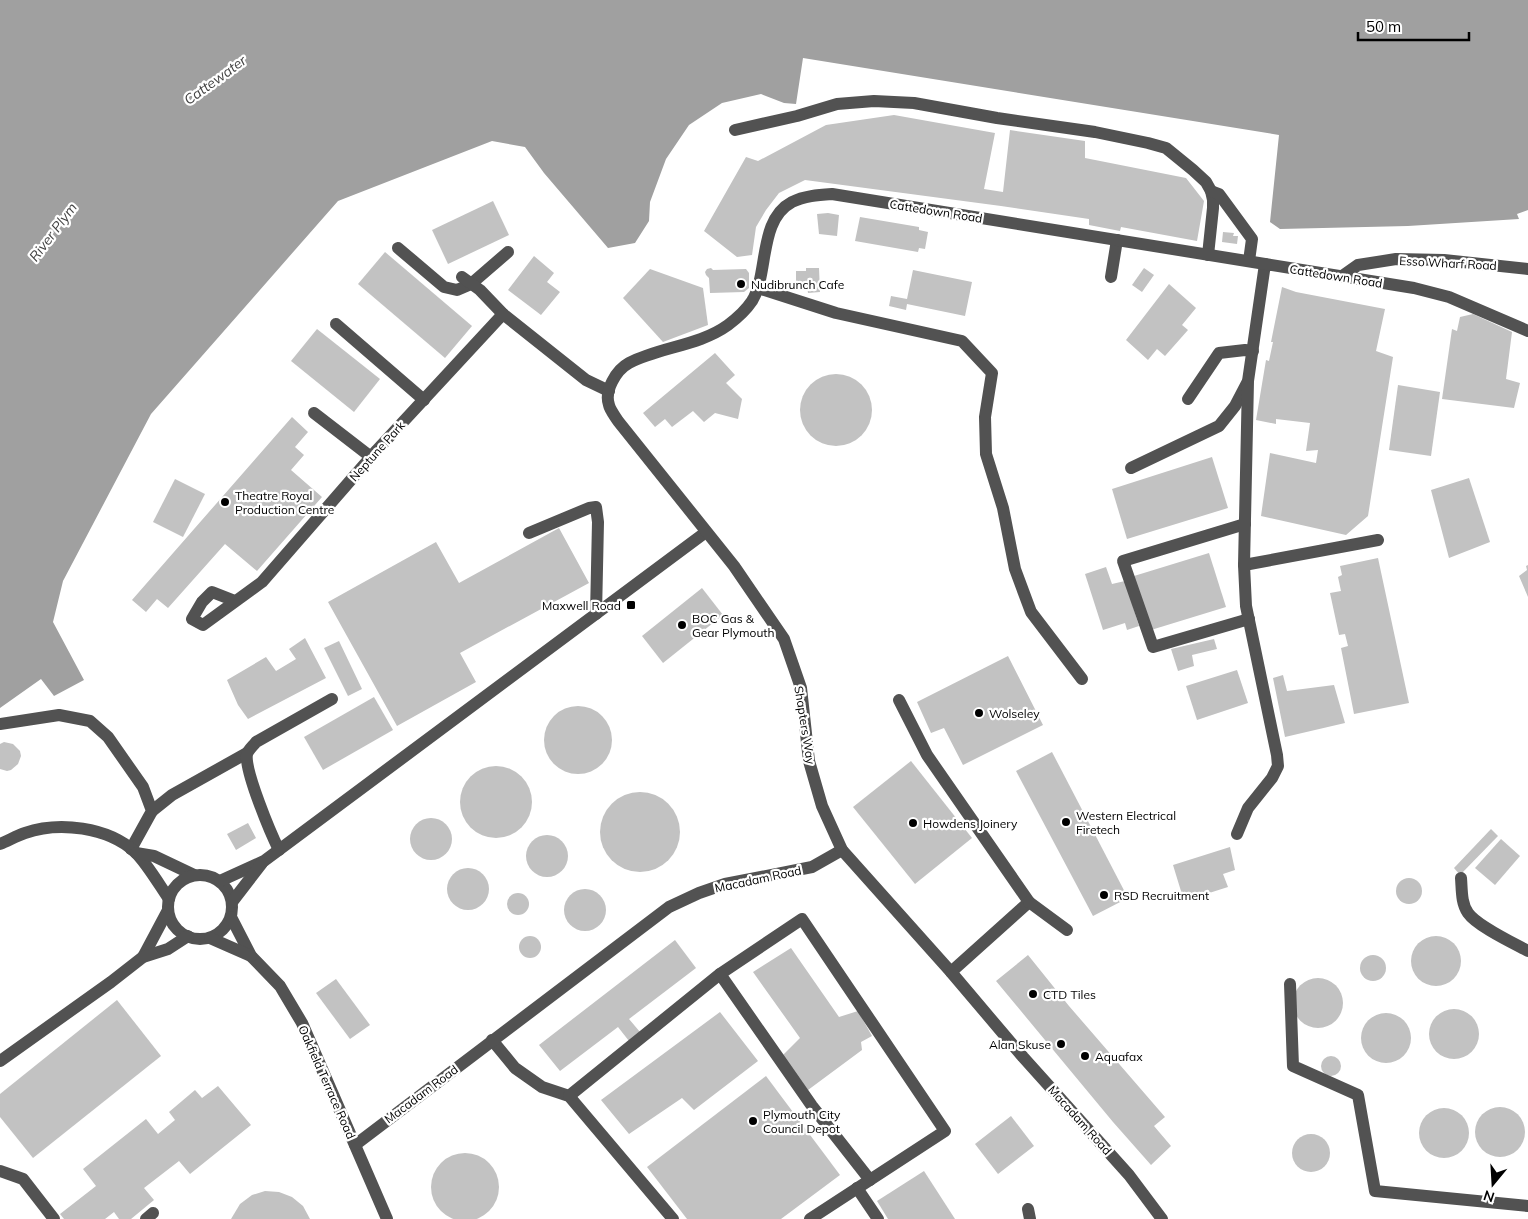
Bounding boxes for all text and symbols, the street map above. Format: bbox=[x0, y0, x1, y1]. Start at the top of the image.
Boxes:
scale bar bbox=[1358, 10, 1469, 42]
text: 50 m bbox=[1366, 17, 1401, 36]
water label: Cattewater bbox=[180, 51, 250, 109]
street label: Cattedown Road bbox=[888, 196, 984, 226]
water label: River Plym bbox=[25, 199, 81, 265]
street label: Esso Wharf Road bbox=[1399, 253, 1497, 273]
street label: Cattedown Road bbox=[1288, 261, 1384, 291]
place label: Nudibrunch Cafe bbox=[751, 277, 844, 292]
marker: Nudibrunch Cafe bbox=[735, 278, 747, 290]
street label: Neptune Park bbox=[346, 417, 408, 484]
place label: Theatre Royal Production Centre bbox=[235, 488, 334, 517]
marker: Theatre Royal Production Centre bbox=[219, 496, 231, 508]
place label: Maxwell Road bbox=[542, 598, 621, 613]
marker: Maxwell Road bbox=[625, 599, 637, 611]
place label: BOC Gas & Gear Plymouth bbox=[692, 611, 775, 640]
marker: BOC Gas & Gear Plymouth bbox=[676, 619, 688, 631]
street label: Shapters Way bbox=[791, 685, 819, 766]
place label: Wolseley bbox=[989, 706, 1040, 721]
marker: Wolseley bbox=[973, 707, 985, 719]
place label: Western Electrical Firetech bbox=[1076, 808, 1176, 837]
place label: Howdens Joinery bbox=[923, 816, 1018, 831]
marker: Western Electrical Firetech bbox=[1060, 816, 1072, 828]
marker: Howdens Joinery bbox=[907, 817, 919, 829]
street label: Macadam Road bbox=[713, 863, 803, 895]
place label: RSD Recruitment bbox=[1114, 888, 1209, 903]
marker: RSD Recruitment bbox=[1098, 889, 1110, 901]
place label: CTD Tiles bbox=[1043, 987, 1096, 1002]
marker: CTD Tiles bbox=[1027, 988, 1039, 1000]
street label: Oakfield Terrace Road bbox=[295, 1023, 359, 1141]
place label: Alan Skuse bbox=[989, 1037, 1051, 1052]
marker: Alan Skuse bbox=[1055, 1038, 1067, 1050]
place label: Aquafax bbox=[1095, 1049, 1143, 1064]
marker: Aquafax bbox=[1079, 1050, 1091, 1062]
street label: Macadam Road bbox=[381, 1062, 461, 1126]
street label: Macadam Road bbox=[1045, 1082, 1115, 1158]
place label: Plymouth City Council Depot bbox=[763, 1107, 841, 1136]
marker: Plymouth City Council Depot bbox=[747, 1115, 759, 1127]
north arrow bbox=[1468, 1159, 1518, 1209]
text: N bbox=[1481, 1186, 1497, 1207]

